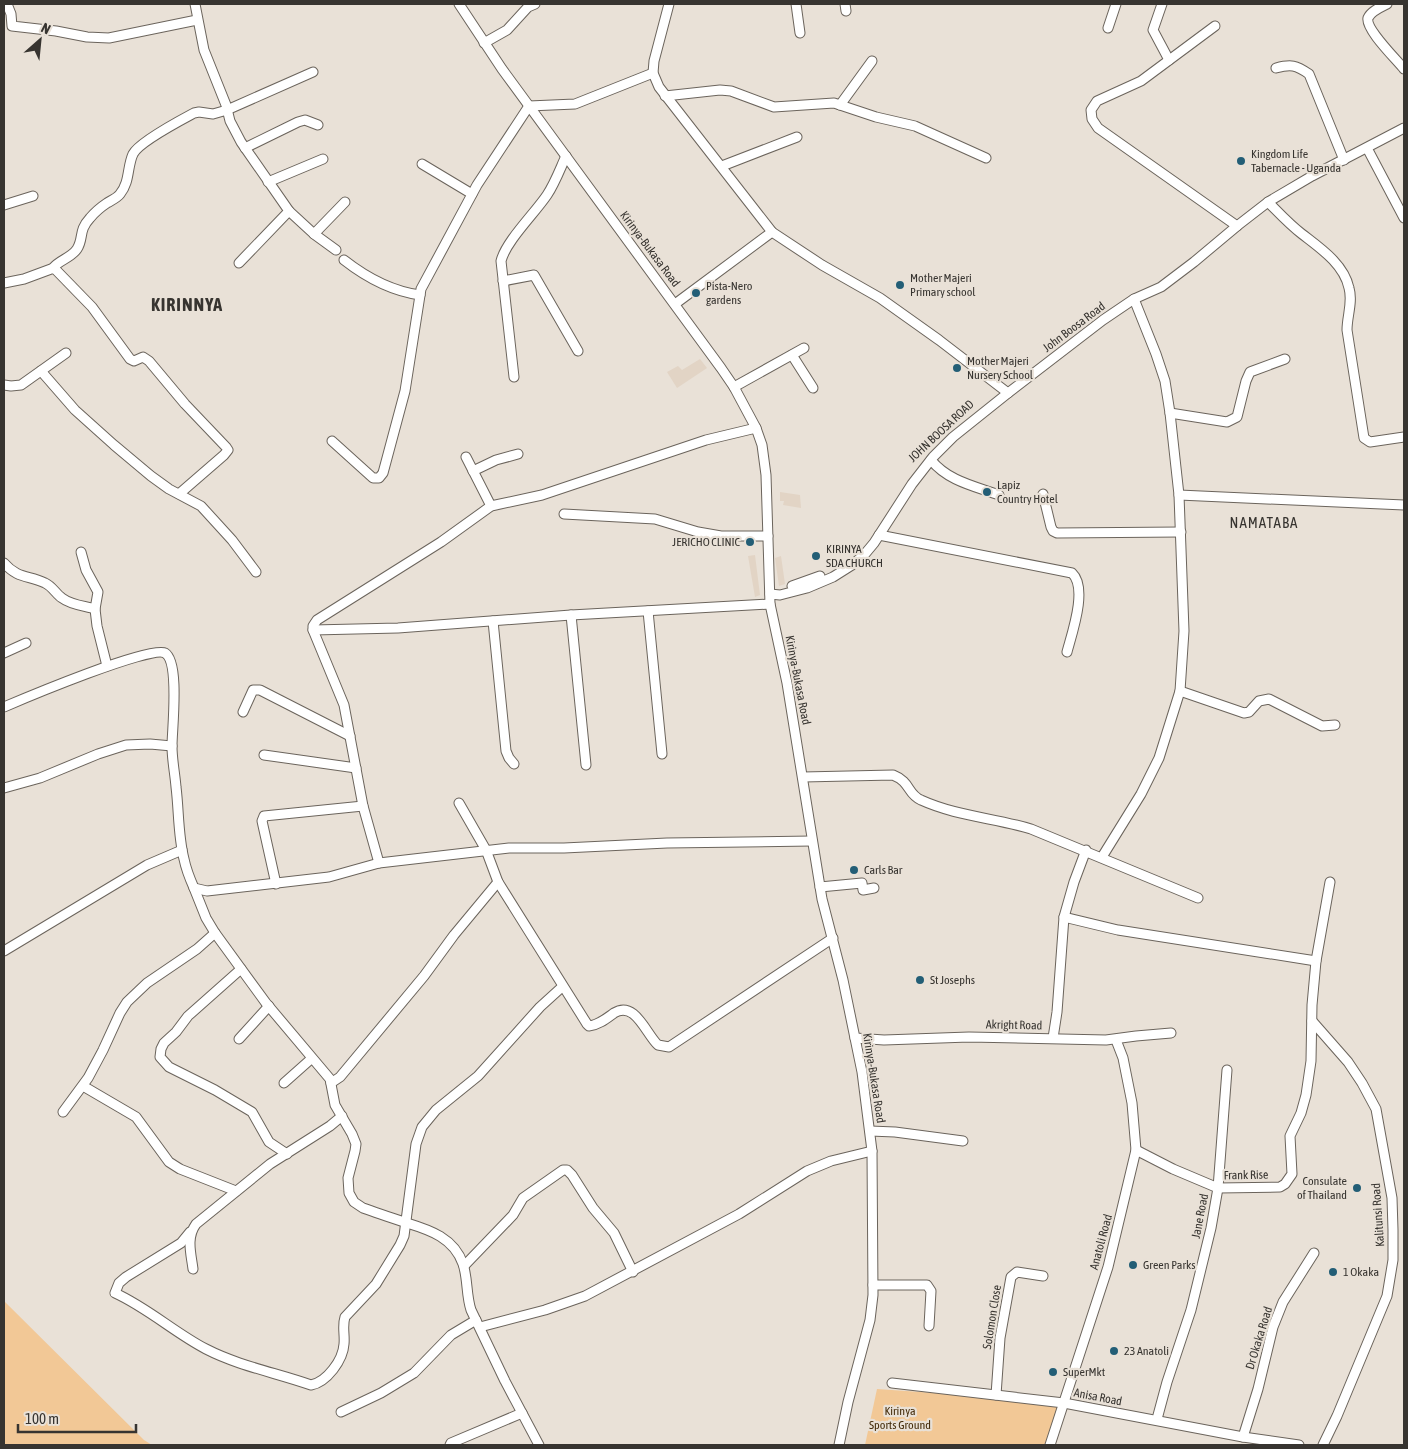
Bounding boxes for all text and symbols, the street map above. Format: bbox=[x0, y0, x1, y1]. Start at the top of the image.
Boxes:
north arrow bbox=[15, 15, 65, 65]
text: N bbox=[39, 19, 53, 37]
place label: Kingdom Life Tabernacle - Uganda bbox=[1251, 147, 1341, 175]
marker: Kingdom Life Tabernacle - Uganda bbox=[1235, 155, 1247, 167]
street label: Kirinya-Bukasa Road bbox=[617, 208, 683, 290]
place label: Mother Majeri Primary school bbox=[910, 271, 976, 299]
place label: Pista-Nero gardens bbox=[706, 279, 753, 307]
marker: Mother Majeri Primary school bbox=[894, 279, 906, 291]
marker: Pista-Nero gardens bbox=[690, 287, 702, 299]
district label: KIRINNYA bbox=[151, 294, 223, 315]
street label: John Boosa Road bbox=[1040, 299, 1108, 355]
place label: Mother Majeri Nursery School bbox=[967, 354, 1034, 382]
marker: Mother Majeri Nursery School bbox=[951, 362, 963, 374]
street label: JOHN BOOSA ROAD bbox=[905, 397, 977, 465]
place label: Lapiz Country Hotel bbox=[997, 478, 1059, 506]
marker: Lapiz Country Hotel bbox=[981, 486, 993, 498]
district label: NAMATABA bbox=[1230, 514, 1298, 531]
place label: JERICHO CLINIC bbox=[672, 535, 741, 549]
marker: JERICHO CLINIC bbox=[744, 536, 756, 548]
place label: KIRINYA SDA CHURCH bbox=[826, 542, 883, 570]
marker: KIRINYA SDA CHURCH bbox=[810, 550, 822, 562]
street label: Kirinya-Bukasa Road bbox=[782, 634, 814, 726]
place label: Carls Bar bbox=[864, 863, 903, 877]
marker: Carls Bar bbox=[848, 864, 860, 876]
place label: St Josephs bbox=[930, 973, 975, 987]
marker: St Josephs bbox=[914, 974, 926, 986]
street label: Akright Road bbox=[986, 1018, 1042, 1032]
street label: Kirinya-Bukasa Road bbox=[860, 1032, 888, 1124]
street label: Frank Rise bbox=[1224, 1168, 1268, 1182]
place label: Consulate of Thailand bbox=[1297, 1174, 1347, 1202]
marker: Consulate of Thailand bbox=[1351, 1182, 1363, 1194]
street label: Kalitunsi Road bbox=[1369, 1183, 1387, 1247]
street label: Jane Road bbox=[1189, 1192, 1211, 1240]
street label: Anatoli Road bbox=[1087, 1213, 1115, 1271]
place label: Green Parks bbox=[1143, 1258, 1195, 1272]
marker: Green Parks bbox=[1127, 1259, 1139, 1271]
place label: 1 Okaka bbox=[1343, 1265, 1379, 1279]
marker: 1 Okaka bbox=[1327, 1266, 1339, 1278]
street label: Solomon Close bbox=[980, 1284, 1004, 1350]
street label: Dr Okaka Road bbox=[1243, 1305, 1275, 1371]
place label: 23 Anatoli bbox=[1124, 1344, 1169, 1358]
marker: 23 Anatoli bbox=[1108, 1345, 1120, 1357]
place label: SuperMkt bbox=[1063, 1365, 1106, 1379]
marker: SuperMkt bbox=[1047, 1366, 1059, 1378]
street label: Anisa Road bbox=[1073, 1385, 1123, 1409]
scale bar bbox=[18, 1402, 135, 1434]
park label: Kirinya Sports Ground bbox=[869, 1404, 931, 1432]
text: 100 m bbox=[25, 1410, 59, 1427]

